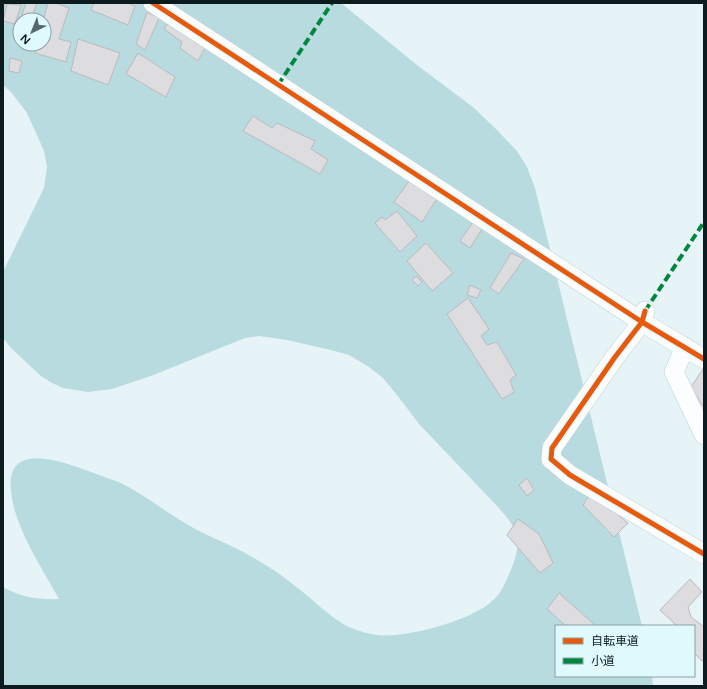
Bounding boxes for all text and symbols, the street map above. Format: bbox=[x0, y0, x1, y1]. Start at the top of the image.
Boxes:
north arrow bbox=[12, 12, 52, 52]
text: N bbox=[18, 31, 33, 47]
legend bbox=[555, 625, 695, 677]
text: 自転車道 bbox=[591, 634, 639, 648]
text: 小道 bbox=[591, 654, 615, 668]

